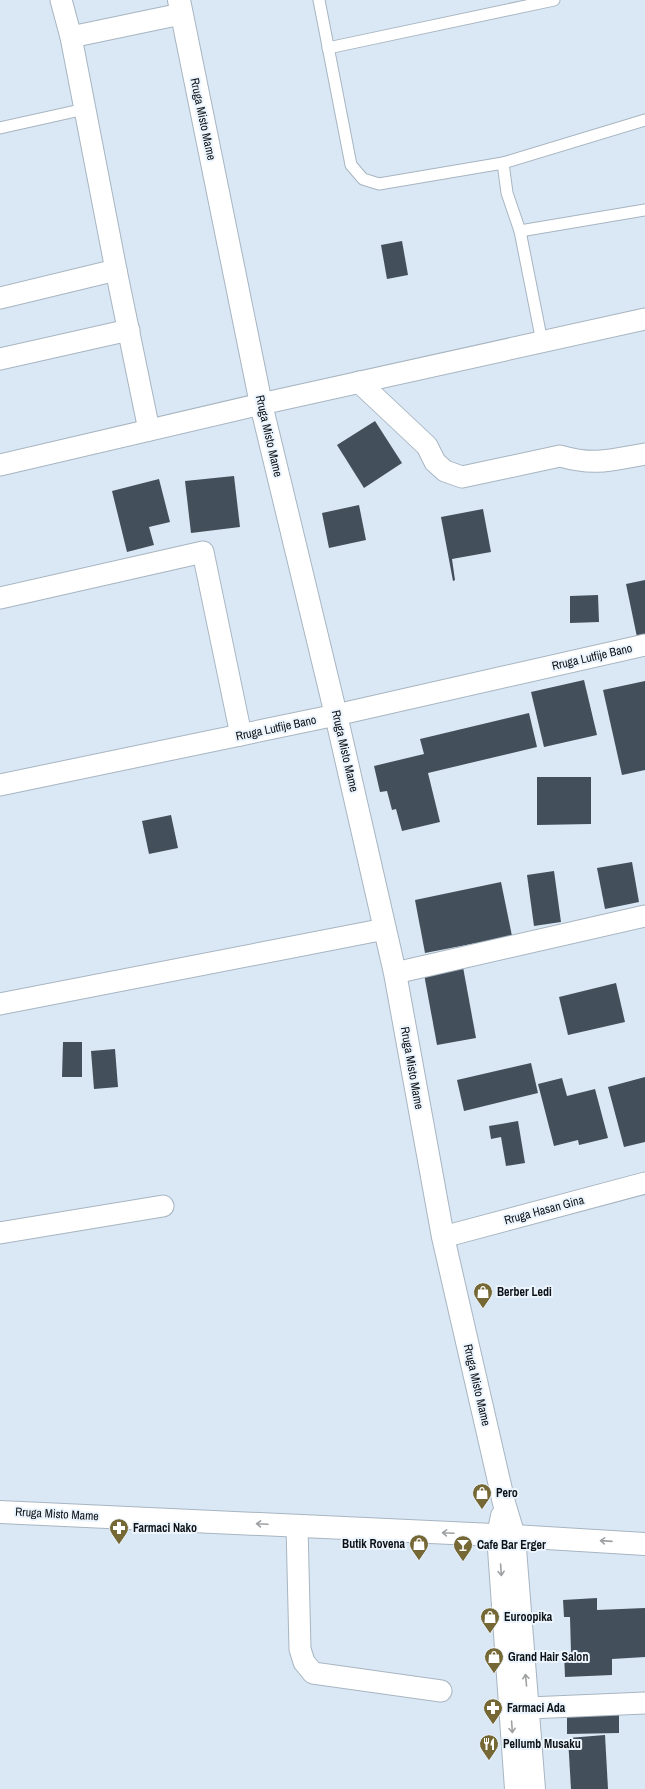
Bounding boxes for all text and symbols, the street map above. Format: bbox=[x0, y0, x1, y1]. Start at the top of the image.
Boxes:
street label: Rruga Misto Mame bbox=[186, 76, 220, 162]
street label: Rruga Misto Mame bbox=[252, 393, 286, 479]
street label: Rruga Lutfije Bano bbox=[550, 640, 634, 674]
street label: Rruga Misto Mame bbox=[328, 708, 362, 794]
street label: Rruga Lutfije Bano bbox=[234, 712, 318, 744]
street label: Rruga Misto Mame bbox=[397, 1025, 427, 1111]
street label: Rruga Hasan Gina bbox=[502, 1192, 586, 1228]
shop icon: Berber Ledi bbox=[472, 1281, 494, 1309]
place label: Berber Ledi bbox=[497, 1284, 552, 1300]
street label: Rruga Misto Mame bbox=[460, 1342, 494, 1428]
shop icon: Pero bbox=[471, 1482, 493, 1510]
place label: Pero bbox=[496, 1485, 518, 1501]
street label: Rruga Misto Mame bbox=[15, 1504, 99, 1524]
pharmacy icon: Farmaci Nako bbox=[108, 1517, 130, 1545]
place label: Farmaci Nako bbox=[133, 1520, 197, 1536]
one-way arrow bbox=[256, 1520, 269, 1528]
one-way arrow bbox=[442, 1529, 455, 1536]
shop icon: Butik Rovena bbox=[408, 1533, 430, 1561]
bar icon: Cafe Bar Erger bbox=[452, 1534, 474, 1562]
place label: Butik Rovena bbox=[342, 1536, 406, 1552]
place label: Cafe Bar Erger bbox=[477, 1537, 546, 1553]
one-way arrow bbox=[600, 1538, 613, 1545]
one-way arrow bbox=[498, 1563, 505, 1576]
shop icon: Euroopika bbox=[479, 1606, 501, 1634]
place label: Euroopika bbox=[504, 1609, 553, 1625]
shop icon: Grand Hair Salon bbox=[483, 1646, 505, 1674]
place label: Grand Hair Salon bbox=[508, 1649, 588, 1665]
one-way arrow bbox=[523, 1674, 530, 1687]
pharmacy icon: Farmaci Ada bbox=[482, 1697, 504, 1725]
place label: Farmaci Ada bbox=[507, 1700, 566, 1716]
one-way arrow bbox=[509, 1720, 516, 1733]
restaurant icon: Pellumb Musaku bbox=[478, 1733, 500, 1761]
place label: Pellumb Musaku bbox=[503, 1736, 581, 1752]

